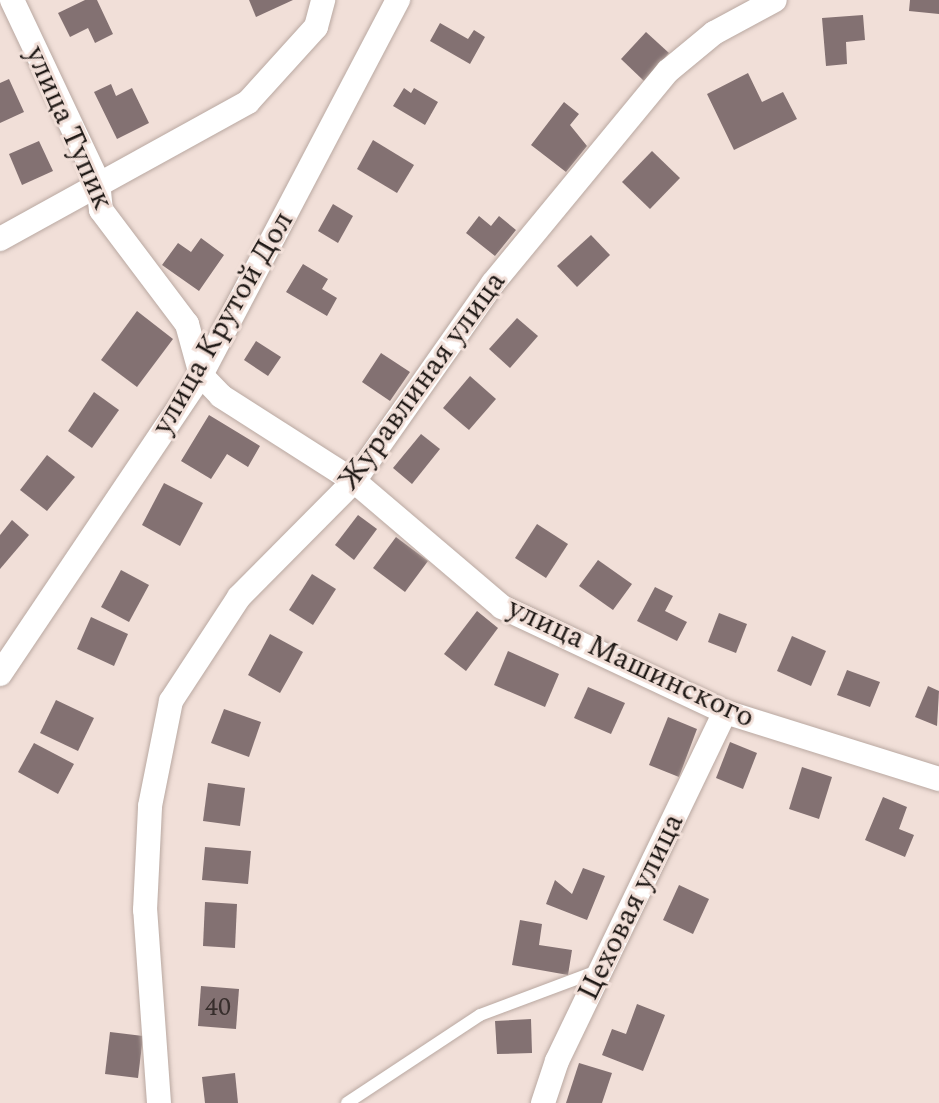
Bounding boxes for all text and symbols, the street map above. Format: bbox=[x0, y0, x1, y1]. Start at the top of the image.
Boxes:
street label: улица Тупик bbox=[17, 41, 121, 215]
street label: улица Крутой Дол bbox=[144, 205, 302, 441]
street label: Журавлиная улица bbox=[331, 265, 513, 497]
street label: улица Машинского bbox=[502, 590, 760, 736]
street label: Цеховая улица bbox=[570, 808, 692, 1006]
house number: 40 bbox=[205, 992, 231, 1024]

